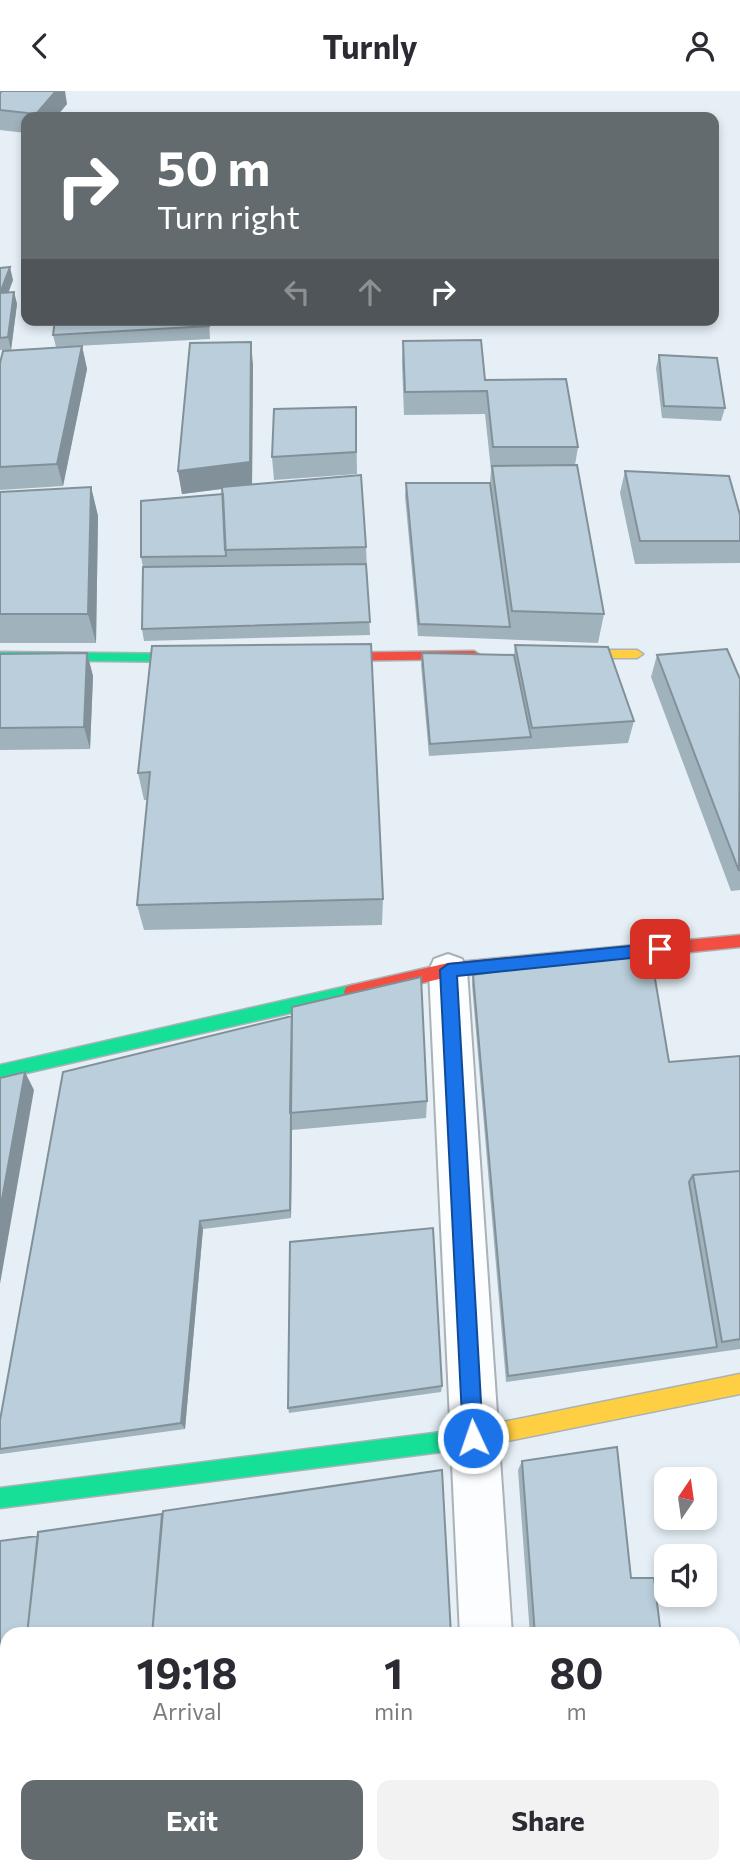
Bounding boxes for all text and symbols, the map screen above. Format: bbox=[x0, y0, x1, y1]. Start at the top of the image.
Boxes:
text: Turnly bbox=[323, 26, 417, 66]
icon: back bbox=[21, 27, 59, 65]
icon: person bbox=[681, 27, 719, 65]
text: 50 m bbox=[157, 136, 270, 196]
icon: right bbox=[42, 140, 133, 231]
text: Turn right bbox=[157, 196, 300, 236]
icon: left bbox=[278, 273, 316, 311]
icon: ahead bbox=[351, 273, 389, 311]
icon: right bbox=[424, 273, 462, 311]
pin bbox=[630, 919, 690, 979]
icon: arrive bbox=[641, 930, 679, 968]
position arrow bbox=[436, 1401, 510, 1475]
north arrow bbox=[654, 1467, 718, 1529]
map controls bbox=[654, 1467, 717, 1607]
button: sound bbox=[654, 1544, 717, 1607]
text: 19:18 bbox=[136, 1646, 237, 1698]
text: 1 bbox=[384, 1646, 403, 1698]
text: 80 bbox=[550, 1646, 603, 1698]
text: Arrival bbox=[152, 1697, 222, 1725]
text: min bbox=[374, 1697, 413, 1725]
text: m bbox=[567, 1697, 587, 1725]
button: Exit bbox=[21, 1780, 363, 1860]
button: Share bbox=[377, 1780, 719, 1860]

